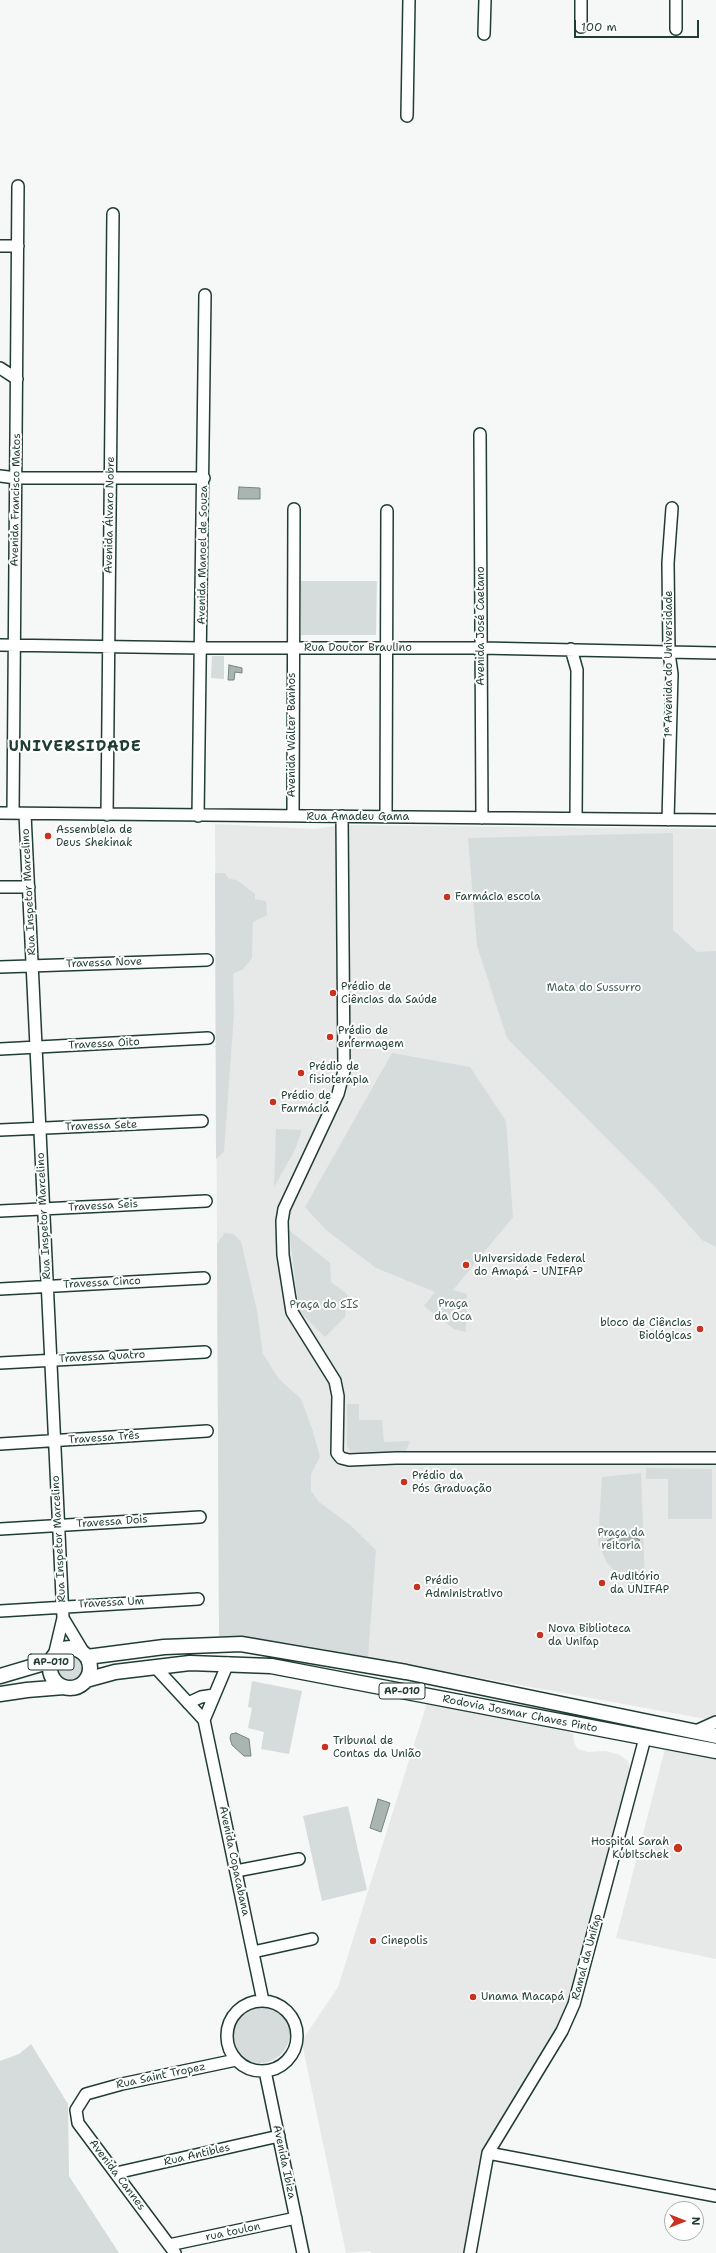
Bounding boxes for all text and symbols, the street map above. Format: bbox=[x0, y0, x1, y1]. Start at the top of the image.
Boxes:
scale bar bbox=[576, 12, 701, 38]
text: 100 m bbox=[581, 19, 617, 35]
street label: Avenida Francisco Matos bbox=[8, 433, 24, 567]
street label: Avenida Álvaro Nobre bbox=[102, 456, 118, 574]
street label: Avenida Manoel de Souza bbox=[195, 485, 211, 625]
street label: Avenida José Caetano bbox=[474, 566, 488, 686]
street label: 1ª Avenida do Universidade bbox=[662, 590, 676, 738]
street label: Rua Doutor Braulino bbox=[304, 641, 412, 655]
street label: Avenida Walter Banhos bbox=[285, 673, 299, 797]
district label: UNIVERSIDADE bbox=[8, 738, 142, 756]
street label: Rua Amadeu Gama bbox=[307, 810, 409, 824]
place label: Assembleia de Deus Shekinak bbox=[56, 823, 132, 849]
street label: Rua Inspetor Marcelino bbox=[19, 828, 39, 956]
marker: Assembleia de Deus Shekinak bbox=[43, 831, 53, 841]
place label: Farmácia escola bbox=[455, 890, 541, 904]
marker: Farmácia escola bbox=[442, 892, 452, 902]
street label: Travessa Nove bbox=[66, 955, 142, 971]
place label: Prédio de Ciências da Saúde bbox=[341, 980, 437, 1006]
park label: Mata do Sussurro bbox=[547, 981, 641, 995]
marker: Prédio de Ciências da Saúde bbox=[328, 988, 338, 998]
place label: Prédio de enfermagem bbox=[338, 1024, 404, 1050]
marker: Prédio de enfermagem bbox=[325, 1032, 335, 1042]
street label: Travessa Oito bbox=[68, 1036, 140, 1052]
place label: Prédio de fisioterapia bbox=[309, 1060, 369, 1086]
marker: Prédio de fisioterapia bbox=[296, 1068, 306, 1078]
place label: Prédio de Farmácia bbox=[281, 1089, 331, 1115]
marker: Prédio de Farmácia bbox=[268, 1097, 278, 1107]
street label: Travessa Sete bbox=[65, 1118, 137, 1134]
street label: Rua Inspetor Marcelino bbox=[34, 1152, 54, 1280]
street label: Travessa Seis bbox=[68, 1198, 138, 1214]
place label: Universidade Federal do Amapá - UNIFAP bbox=[474, 1252, 585, 1278]
marker: Universidade Federal do Amapá - UNIFAP bbox=[461, 1260, 471, 1270]
street label: Travessa Cinco bbox=[63, 1274, 141, 1292]
park label: Praça da Oca bbox=[434, 1297, 472, 1323]
park label: Praça do SIS bbox=[290, 1298, 358, 1312]
place label: bloco de Ciências Biológicas bbox=[600, 1316, 692, 1342]
marker: bloco de Ciências Biológicas bbox=[695, 1324, 705, 1334]
street label: Travessa Quatro bbox=[58, 1348, 146, 1366]
street label: Travessa Três bbox=[68, 1429, 140, 1447]
place label: Prédio da Pós Graduação bbox=[412, 1469, 492, 1495]
street label: Rua Inspetor Marcelino bbox=[49, 1475, 69, 1603]
marker: Prédio da Pós Graduação bbox=[399, 1477, 409, 1487]
street label: Travessa Dois bbox=[76, 1513, 148, 1531]
park label: Praça da reitoria bbox=[597, 1526, 645, 1552]
place label: Auditório da UNIFAP bbox=[610, 1570, 669, 1596]
place label: Prédio Administrativo bbox=[425, 1574, 503, 1600]
marker: Auditório da UNIFAP bbox=[597, 1578, 607, 1588]
marker: Prédio Administrativo bbox=[412, 1582, 422, 1592]
street label: Travessa Um bbox=[78, 1595, 144, 1611]
place label: Nova Biblioteca da Unifap bbox=[548, 1622, 631, 1648]
marker: Nova Biblioteca da Unifap bbox=[535, 1630, 545, 1640]
road number: AP-010 bbox=[28, 1654, 74, 1670]
road number: AP-010 bbox=[379, 1683, 425, 1699]
street label: Rodovia Josmar Chaves Pinto bbox=[441, 1692, 599, 1736]
place label: Tribunal de Contas da União bbox=[333, 1734, 421, 1760]
marker: Tribunal de Contas da União bbox=[320, 1742, 330, 1752]
street label: Avenida Copacabana bbox=[216, 1805, 252, 1917]
place label: Hospital Sarah Kubitschek bbox=[591, 1835, 669, 1861]
marker: Hospital Sarah Kubitschek bbox=[672, 1842, 684, 1854]
street label: Ramal da Unifap bbox=[569, 1913, 605, 2001]
place label: Cinepolis bbox=[381, 1934, 428, 1948]
marker: Cinepolis bbox=[368, 1936, 378, 1946]
place label: Unama Macapá bbox=[481, 1990, 564, 2004]
marker: Unama Macapá bbox=[468, 1992, 478, 2002]
street label: Rua Saint Tropez bbox=[115, 2060, 207, 2092]
street label: Avenida Ibiza bbox=[270, 2124, 298, 2200]
street label: Avenida Cannes bbox=[86, 2137, 148, 2213]
street label: Rua Antibles bbox=[163, 2141, 231, 2169]
north arrow bbox=[664, 2201, 704, 2241]
text: N bbox=[688, 2217, 703, 2225]
street label: rua toulon bbox=[204, 2220, 262, 2244]

